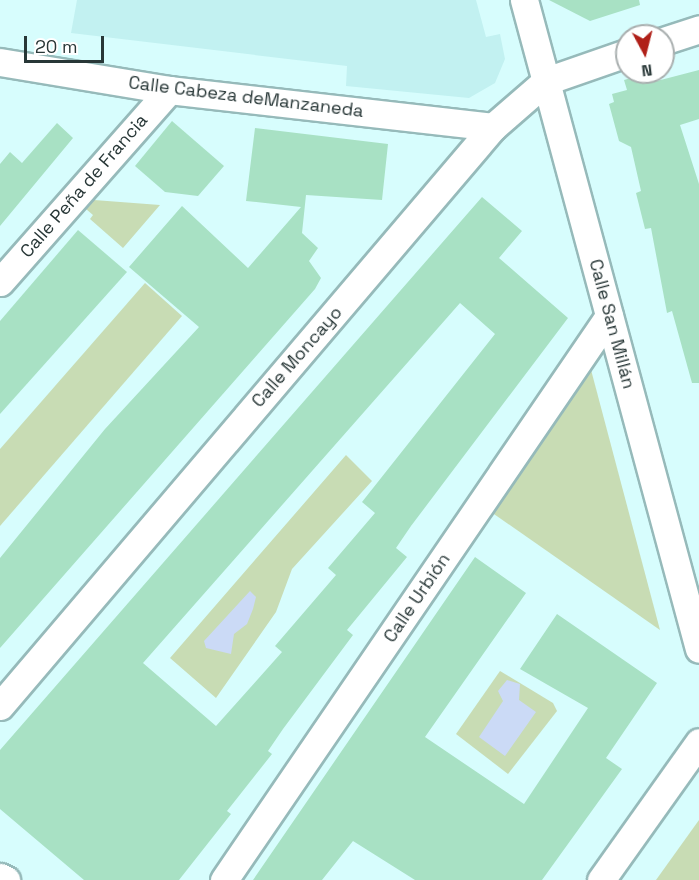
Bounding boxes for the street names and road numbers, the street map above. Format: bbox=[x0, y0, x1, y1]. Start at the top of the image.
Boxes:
street label: Calle Cabeza deManzaneda bbox=[127, 72, 365, 122]
street label: Calle Peña de Francia bbox=[16, 110, 152, 262]
street label: Calle San Millán bbox=[584, 257, 640, 391]
street label: Calle Moncayo bbox=[247, 302, 347, 412]
street label: Calle Urbión bbox=[379, 549, 455, 647]

